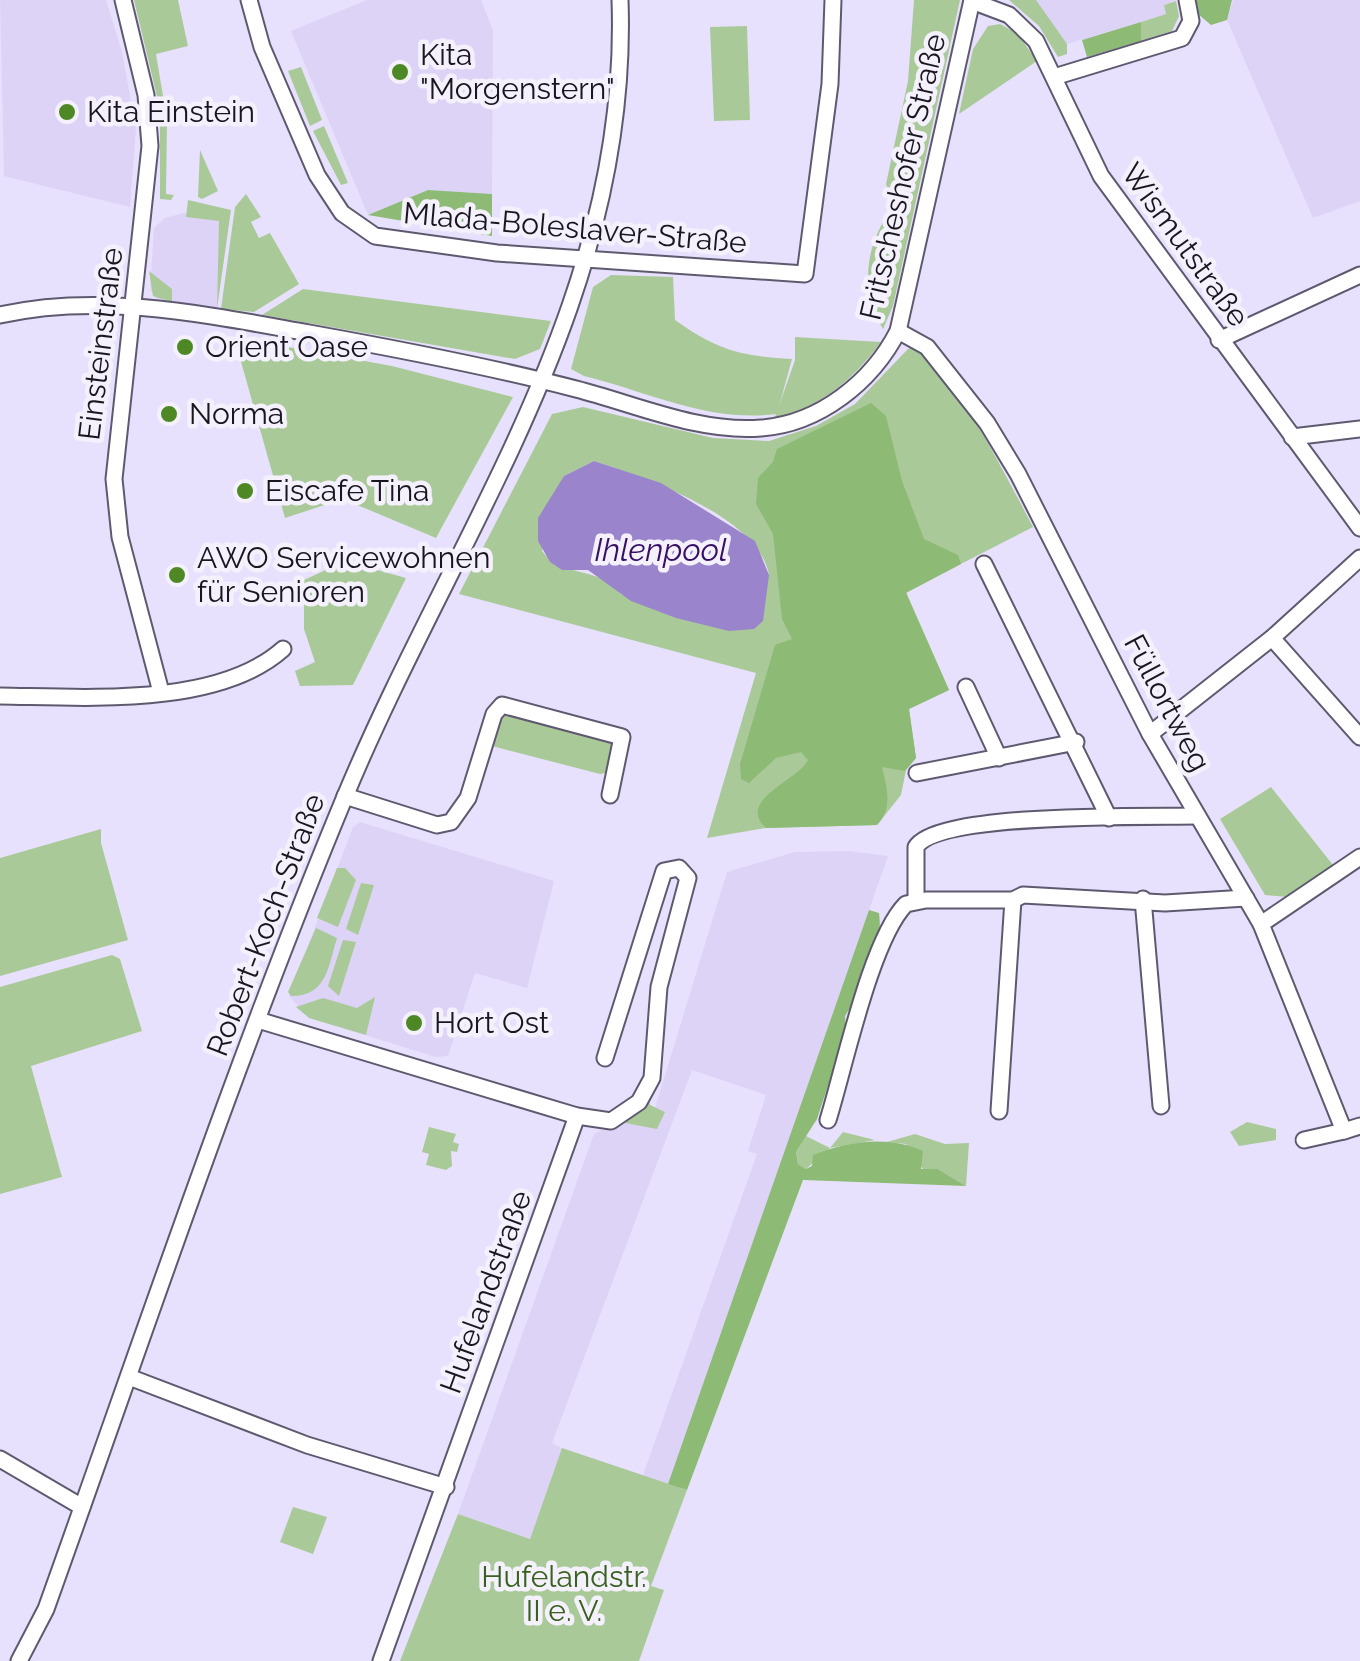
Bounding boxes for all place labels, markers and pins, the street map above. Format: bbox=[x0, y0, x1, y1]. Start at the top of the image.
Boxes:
place label: Kita "Morgenstern" bbox=[420, 37, 615, 106]
marker: Kita "Morgenstern" bbox=[389, 61, 411, 83]
place label: Kita Einstein bbox=[87, 94, 255, 129]
marker: Kita Einstein bbox=[56, 101, 78, 123]
place label: Orient Oase bbox=[205, 329, 368, 364]
marker: Orient Oase bbox=[174, 336, 196, 358]
place label: Norma bbox=[189, 396, 284, 431]
marker: Norma bbox=[158, 403, 180, 425]
place label: Eiscafe Tina bbox=[265, 473, 429, 508]
marker: Eiscafe Tina bbox=[234, 480, 256, 502]
place label: AWO Servicewohnen für Senioren bbox=[197, 540, 490, 609]
marker: AWO Servicewohnen für Senioren bbox=[166, 564, 188, 586]
place label: Hort Ost bbox=[434, 1005, 549, 1040]
marker: Hort Ost bbox=[403, 1012, 425, 1034]

